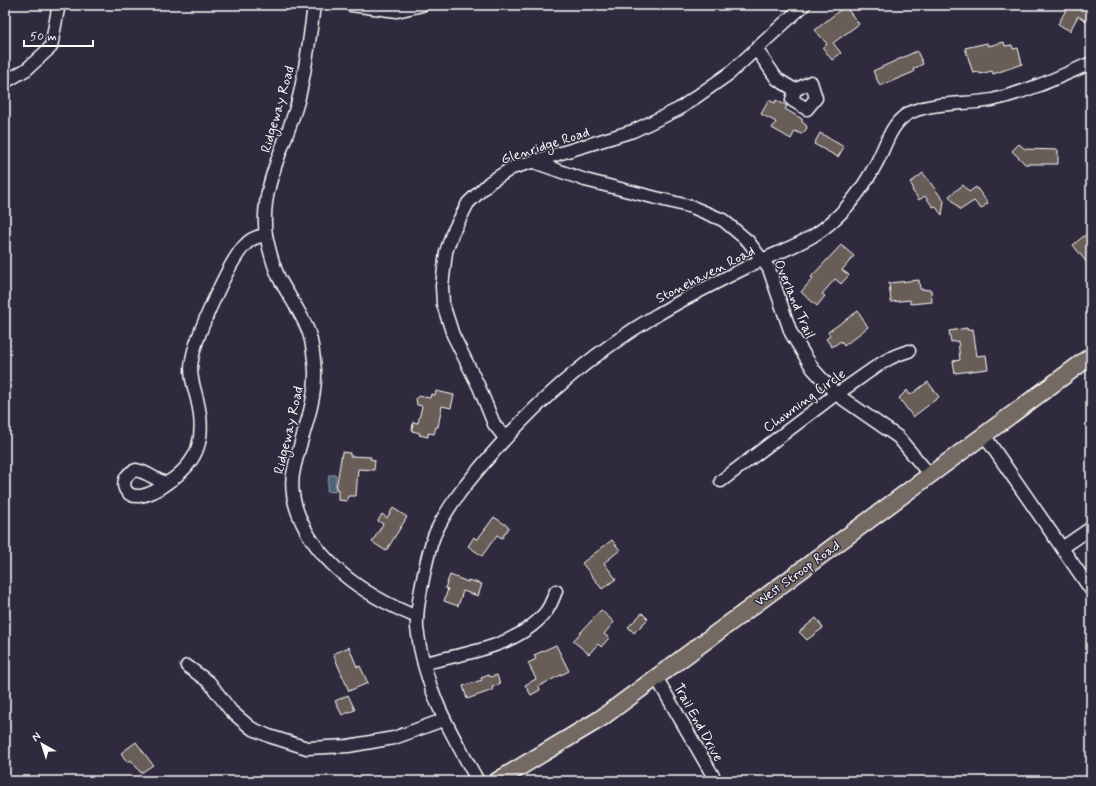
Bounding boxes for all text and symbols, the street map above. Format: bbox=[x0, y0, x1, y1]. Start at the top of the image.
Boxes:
scale bar bbox=[24, 22, 93, 48]
text: 50 m bbox=[30, 29, 57, 45]
street label: Ridgeway Road bbox=[257, 64, 300, 155]
street label: Glenridge Road bbox=[499, 123, 592, 170]
street label: Stonehaven Road bbox=[653, 242, 758, 308]
street label: Overland Trail bbox=[769, 257, 819, 342]
street label: Chowning Circle bbox=[760, 365, 849, 437]
street label: Ridgeway Road bbox=[270, 384, 309, 476]
street label: West Stroop Road bbox=[751, 537, 844, 611]
street label: Trail End Drive bbox=[669, 680, 727, 765]
north arrow bbox=[22, 724, 62, 764]
text: N bbox=[29, 729, 44, 745]

